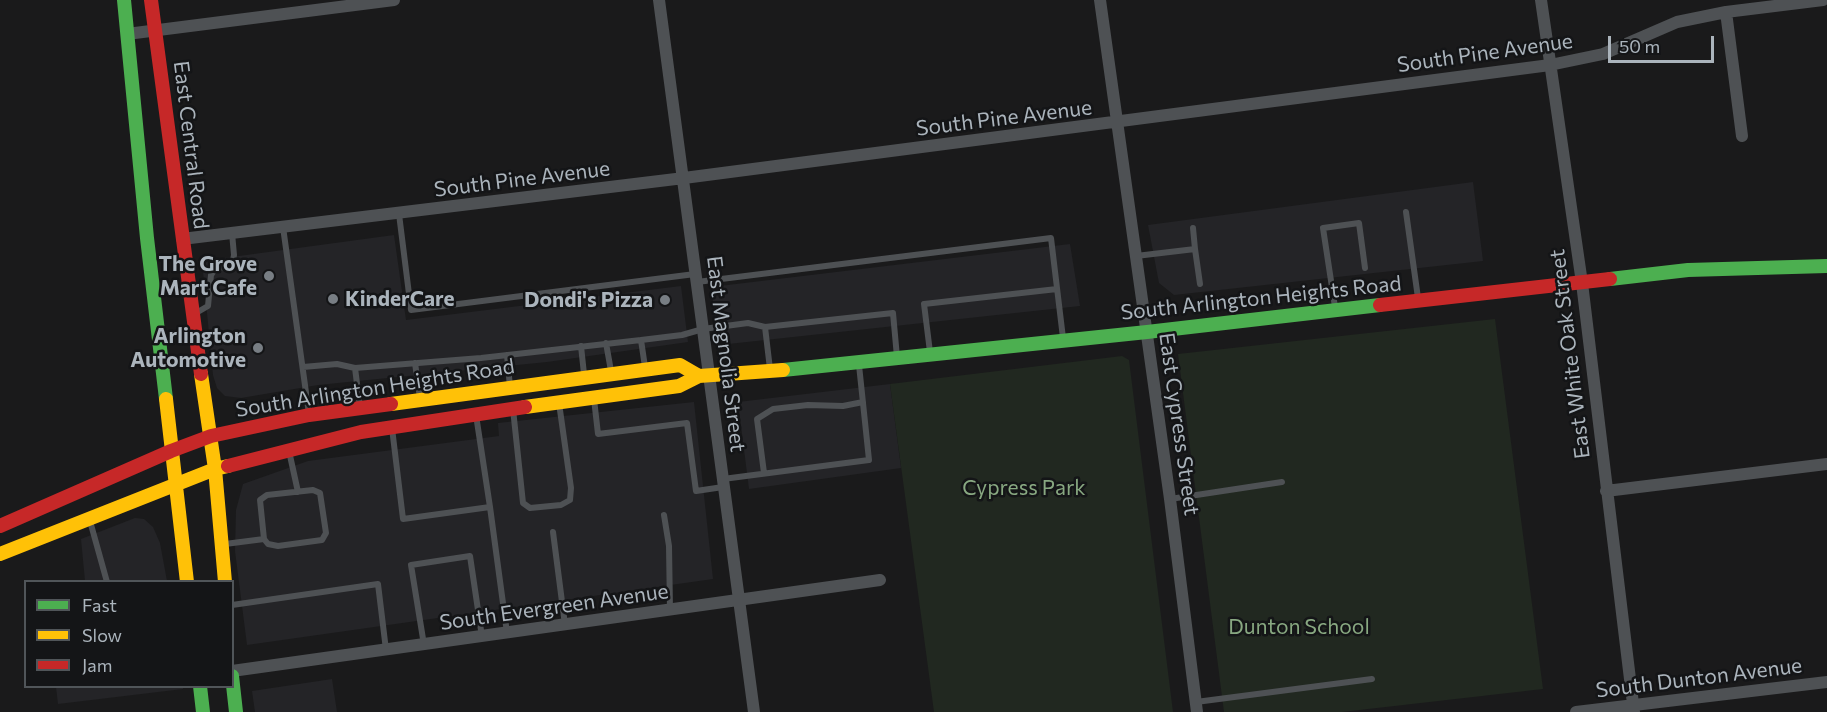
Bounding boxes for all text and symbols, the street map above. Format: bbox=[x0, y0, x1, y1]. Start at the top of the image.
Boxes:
scale bar bbox=[1611, 24, 1718, 62]
street label: South Pine Avenue bbox=[1396, 28, 1574, 78]
text: 50 m bbox=[1619, 35, 1660, 57]
street label: East Central Road bbox=[168, 59, 214, 231]
street label: South Pine Avenue bbox=[915, 95, 1093, 141]
street label: South Pine Avenue bbox=[433, 156, 611, 202]
street label: East White Oak Street bbox=[1545, 248, 1595, 460]
place label: The Grove Mart Cafe bbox=[158, 251, 257, 301]
street label: East Magnolia Street bbox=[701, 254, 751, 454]
marker: The Grove Mart Cafe bbox=[262, 269, 276, 283]
street label: South Arlington Heights Road bbox=[1119, 271, 1403, 325]
place label: KinderCare bbox=[345, 286, 455, 312]
place label: Dondi's Pizza bbox=[524, 287, 653, 313]
marker: KinderCare bbox=[326, 292, 340, 306]
marker: Dondi's Pizza bbox=[658, 293, 672, 307]
place label: Arlington Automotive bbox=[130, 323, 246, 373]
street label: East Cypress Street bbox=[1154, 331, 1204, 517]
marker: Arlington Automotive bbox=[251, 341, 265, 355]
street label: South Arlington Heights Road bbox=[234, 353, 516, 423]
park label: Cypress Park bbox=[962, 475, 1086, 501]
street label: South Evergreen Avenue bbox=[438, 578, 670, 636]
legend bbox=[24, 580, 234, 688]
text: Fast bbox=[82, 594, 117, 616]
park label: Dunton School bbox=[1228, 614, 1370, 640]
text: Slow bbox=[82, 624, 122, 646]
street label: South Dunton Avenue bbox=[1594, 653, 1804, 703]
text: Jam bbox=[82, 654, 112, 676]

